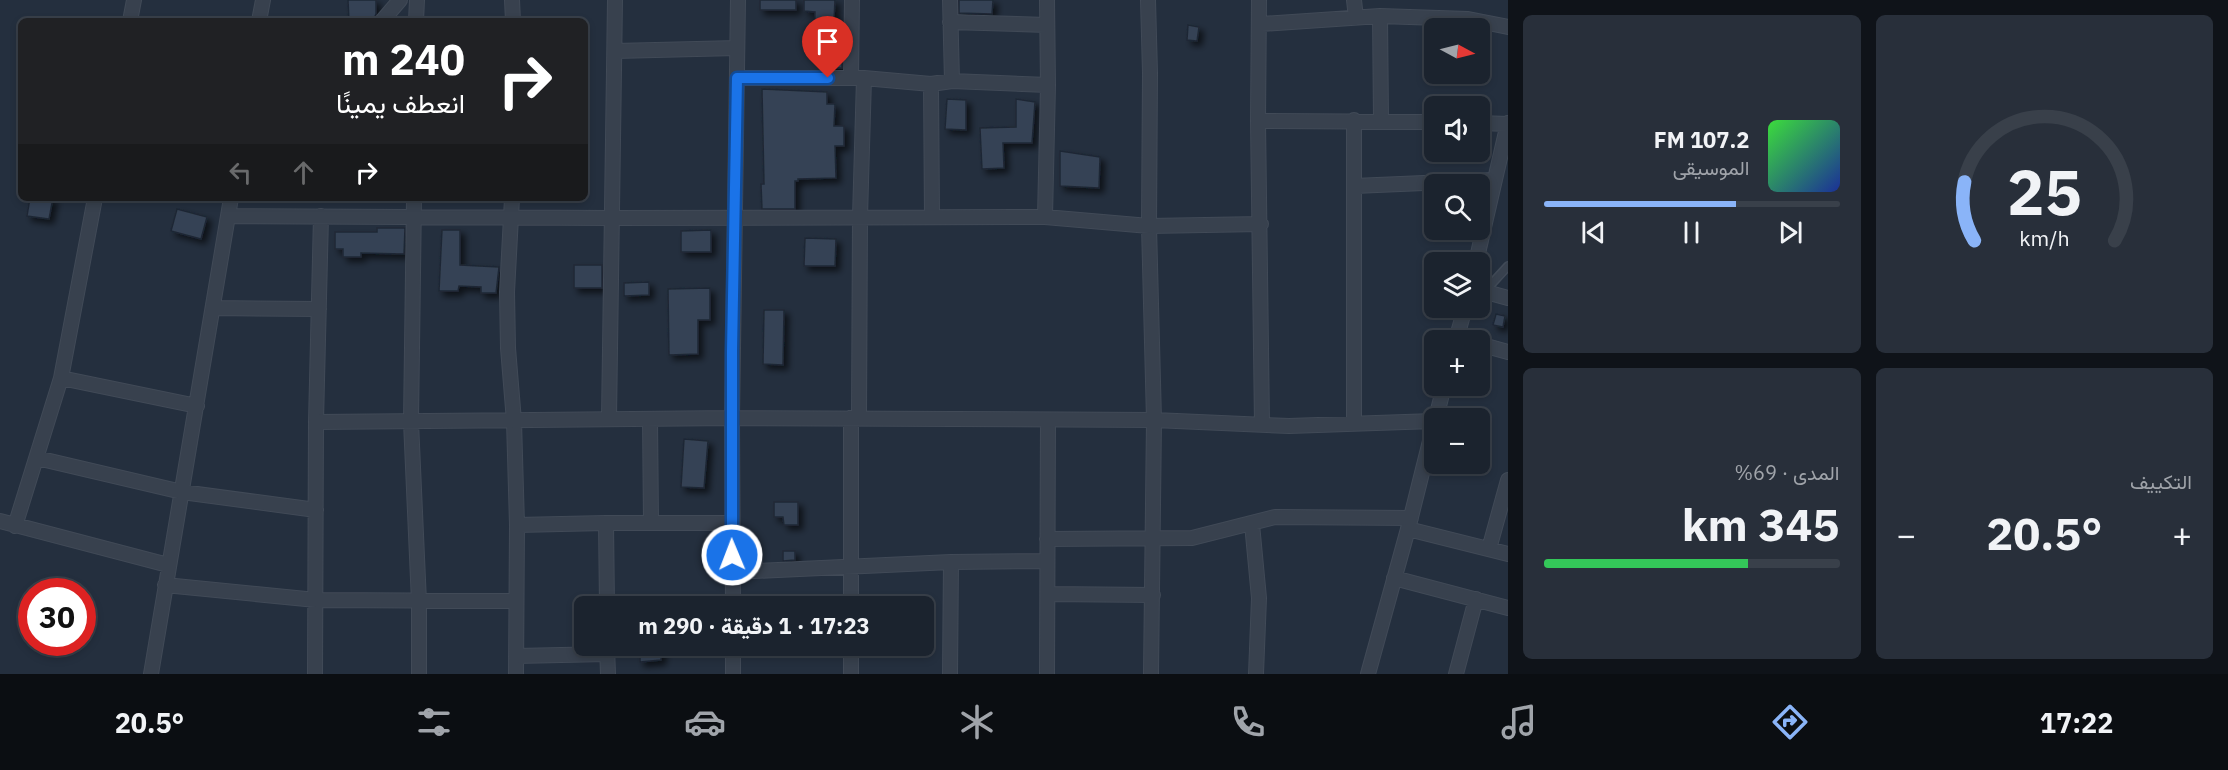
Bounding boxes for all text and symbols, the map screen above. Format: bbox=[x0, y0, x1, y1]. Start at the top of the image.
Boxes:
pin bbox=[802, 16, 853, 78]
north arrow bbox=[1424, 18, 1490, 84]
map controls bbox=[1424, 18, 1490, 474]
icon: arrive bbox=[811, 25, 844, 58]
text: 240 m bbox=[342, 32, 465, 87]
icon: right bbox=[486, 42, 564, 120]
text: انعطف يمينًا bbox=[336, 85, 465, 120]
button: sound bbox=[1424, 96, 1490, 162]
text: 107.2 FM bbox=[1654, 125, 1750, 154]
text: 25 bbox=[2007, 151, 2082, 232]
text: الموسيقى bbox=[1673, 154, 1750, 181]
icon: left bbox=[224, 156, 257, 189]
icon: ahead bbox=[287, 156, 320, 189]
icon: right bbox=[350, 156, 383, 189]
button: search bbox=[1424, 174, 1490, 240]
icon: previous bbox=[1577, 216, 1610, 249]
icon: pause bbox=[1675, 216, 1708, 249]
icon: next bbox=[1774, 216, 1807, 249]
text: km/h bbox=[2019, 225, 2069, 253]
button: layers bbox=[1424, 252, 1490, 318]
button: + bbox=[1424, 330, 1490, 396]
button: − bbox=[1424, 408, 1490, 474]
text: المدى · 69% bbox=[1734, 459, 1840, 486]
text: التكييف bbox=[2130, 468, 2192, 495]
text: 345 km bbox=[1682, 495, 1840, 553]
text: 20.5° bbox=[1986, 504, 2102, 562]
text: − bbox=[1897, 513, 1916, 556]
text: + bbox=[2172, 513, 2192, 556]
position arrow bbox=[700, 523, 764, 587]
speed limit sign: 30 bbox=[18, 578, 96, 656]
text: 17:23 · 1 دقيقة · 290 m bbox=[638, 611, 870, 640]
icon: filters bbox=[413, 701, 455, 743]
icon: car bbox=[684, 701, 726, 743]
icon: climate bbox=[956, 701, 998, 743]
icon: phone bbox=[1227, 701, 1269, 743]
icon: music bbox=[1498, 701, 1540, 743]
icon: directions bbox=[1769, 701, 1811, 743]
text: 20.5° bbox=[115, 705, 184, 740]
text: 17:22 bbox=[2040, 705, 2113, 740]

